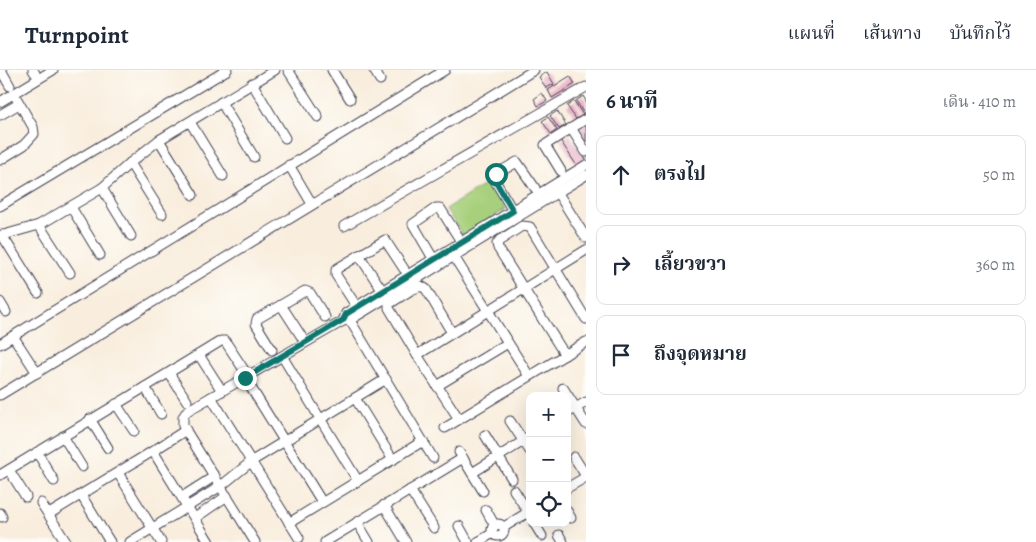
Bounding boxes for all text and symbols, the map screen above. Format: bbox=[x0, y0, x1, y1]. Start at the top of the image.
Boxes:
text: Turnpoint bbox=[25, 19, 129, 51]
text: แผนที่ bbox=[788, 21, 835, 45]
text: เส้นทาง bbox=[863, 21, 922, 45]
text: บันทึกไว้ bbox=[950, 21, 1011, 45]
text: 6 นาที bbox=[606, 87, 658, 115]
text: เดิน · 410 m bbox=[943, 91, 1016, 113]
icon: ahead bbox=[607, 161, 635, 189]
text: ตรงไป bbox=[654, 161, 706, 187]
route start bbox=[485, 163, 508, 186]
text: 50 m bbox=[983, 164, 1015, 186]
icon: right bbox=[607, 251, 635, 279]
text: เลี้ยวขวา bbox=[654, 251, 726, 277]
text: 360 m bbox=[976, 254, 1015, 276]
icon: arrive bbox=[607, 341, 635, 369]
text: ถึงจุดหมาย bbox=[654, 341, 747, 367]
route end bbox=[234, 367, 257, 390]
map controls bbox=[526, 392, 571, 527]
button: + bbox=[526, 392, 571, 437]
button: − bbox=[526, 437, 571, 482]
button: locate bbox=[526, 482, 571, 527]

